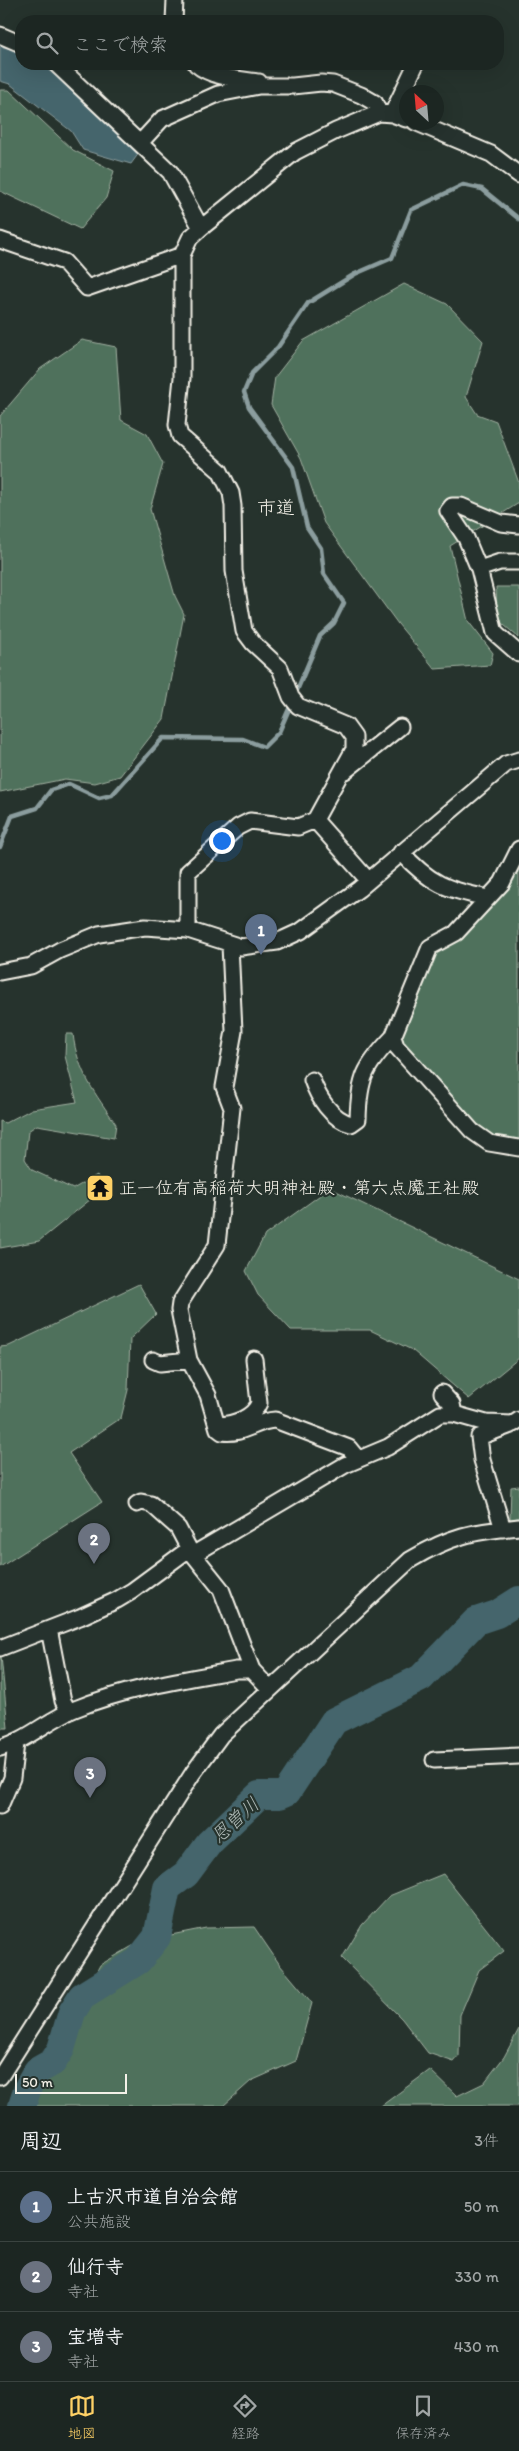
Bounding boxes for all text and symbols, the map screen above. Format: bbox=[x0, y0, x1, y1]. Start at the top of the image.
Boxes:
search box bbox=[15, 15, 504, 70]
icon: search bbox=[33, 29, 61, 57]
text: ここで検索 bbox=[73, 33, 168, 56]
north arrow bbox=[399, 85, 444, 130]
district label: 市道 bbox=[257, 496, 295, 519]
your location bbox=[209, 828, 235, 854]
pin: 1 bbox=[245, 914, 277, 955]
temple icon: 正一位有高稲荷大明神社殿・第六点魔王社殿 bbox=[85, 1173, 115, 1203]
place label: 正一位有高稲荷大明神社殿・第六点魔王社殿 bbox=[119, 1177, 479, 1199]
pin: 2 bbox=[78, 1523, 110, 1564]
pin: 3 bbox=[74, 1757, 106, 1798]
water label: 恩曽川 bbox=[206, 1792, 264, 1848]
scale bar bbox=[15, 2071, 128, 2094]
text: 50 m bbox=[22, 2074, 53, 2091]
text: 周辺 bbox=[20, 2128, 62, 2153]
text: 3件 bbox=[474, 2131, 499, 2150]
text: 上古沢市道自治会館 bbox=[67, 2185, 238, 2208]
text: 1 bbox=[32, 2197, 40, 2216]
text: 50 m bbox=[464, 2197, 499, 2216]
text: 公共施設 bbox=[67, 2212, 131, 2231]
text: 仙行寺 bbox=[67, 2255, 124, 2278]
text: 2 bbox=[32, 2267, 40, 2286]
text: 330 m bbox=[455, 2267, 499, 2286]
text: 寺社 bbox=[67, 2282, 99, 2301]
text: 宝増寺 bbox=[67, 2325, 124, 2348]
text: 3 bbox=[32, 2337, 40, 2356]
text: 430 m bbox=[454, 2337, 499, 2356]
text: 寺社 bbox=[67, 2352, 99, 2371]
tab: 地図 bbox=[68, 2392, 96, 2442]
tab: 経路 bbox=[231, 2392, 259, 2442]
tab: 保存済み bbox=[395, 2392, 451, 2442]

